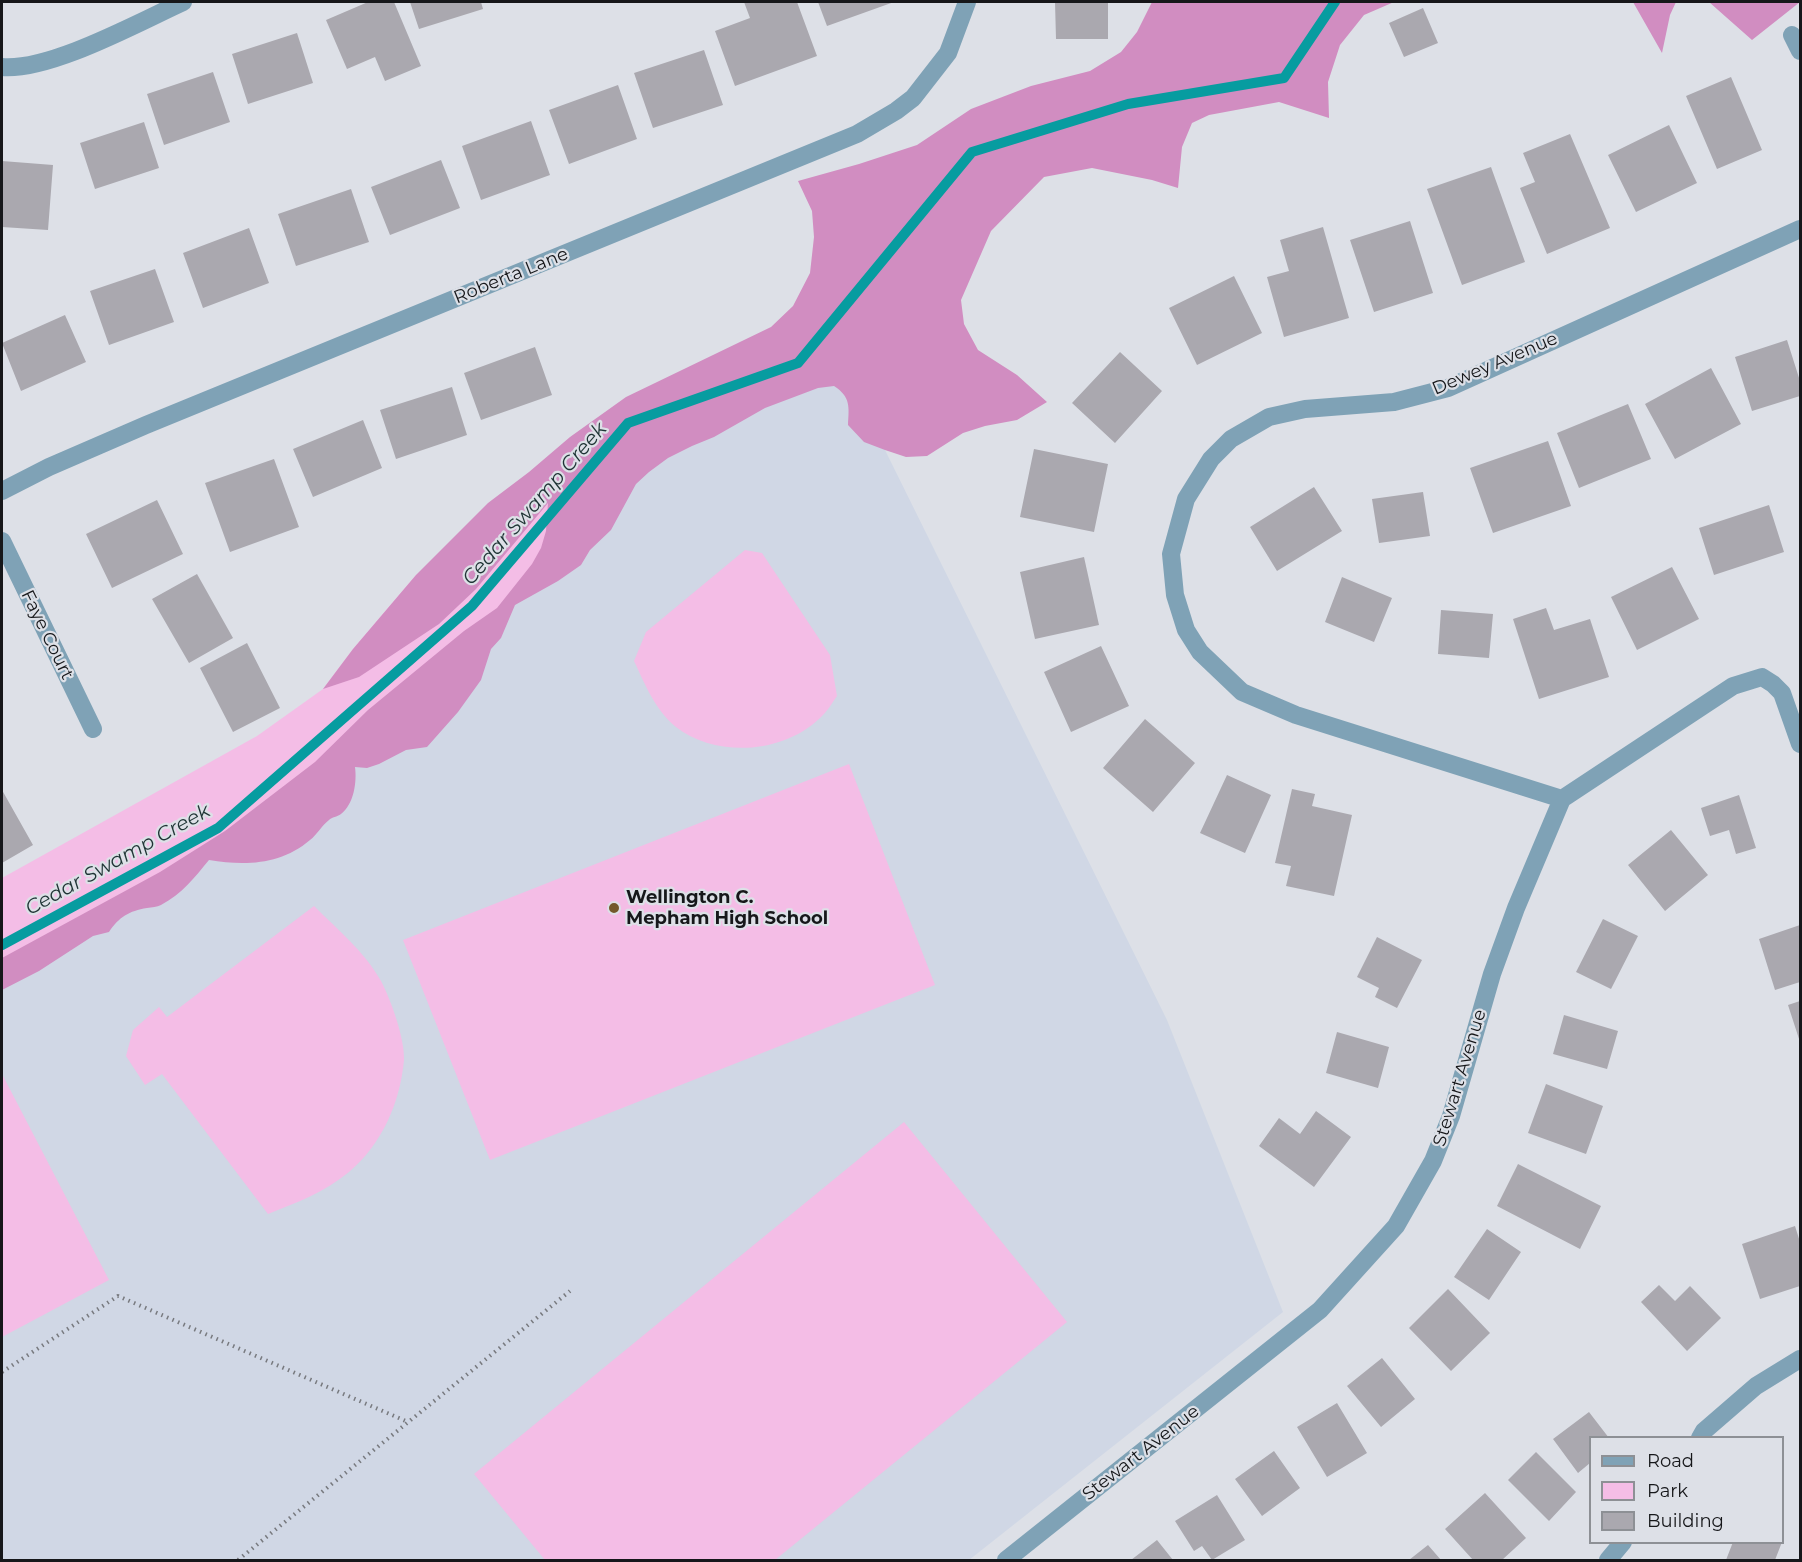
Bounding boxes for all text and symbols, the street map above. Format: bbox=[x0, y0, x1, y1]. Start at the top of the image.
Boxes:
street label: Roberta Lane bbox=[451, 243, 571, 309]
street label: Dewey Avenue bbox=[1429, 328, 1561, 400]
water label: Cedar Swamp Creek bbox=[458, 418, 612, 590]
street label: Faye Court bbox=[16, 587, 78, 683]
water label: Cedar Swamp Creek bbox=[21, 799, 215, 921]
place label: Wellington C. Mepham High School bbox=[626, 887, 828, 930]
marker: Wellington C. Mepham High School bbox=[607, 901, 621, 915]
street label: Stewart Avenue bbox=[1429, 1007, 1491, 1149]
street label: Stewart Avenue bbox=[1078, 1401, 1204, 1505]
legend bbox=[1589, 1436, 1784, 1544]
text: Road bbox=[1647, 1450, 1694, 1472]
text: Park bbox=[1647, 1480, 1688, 1502]
text: Building bbox=[1647, 1510, 1724, 1532]

